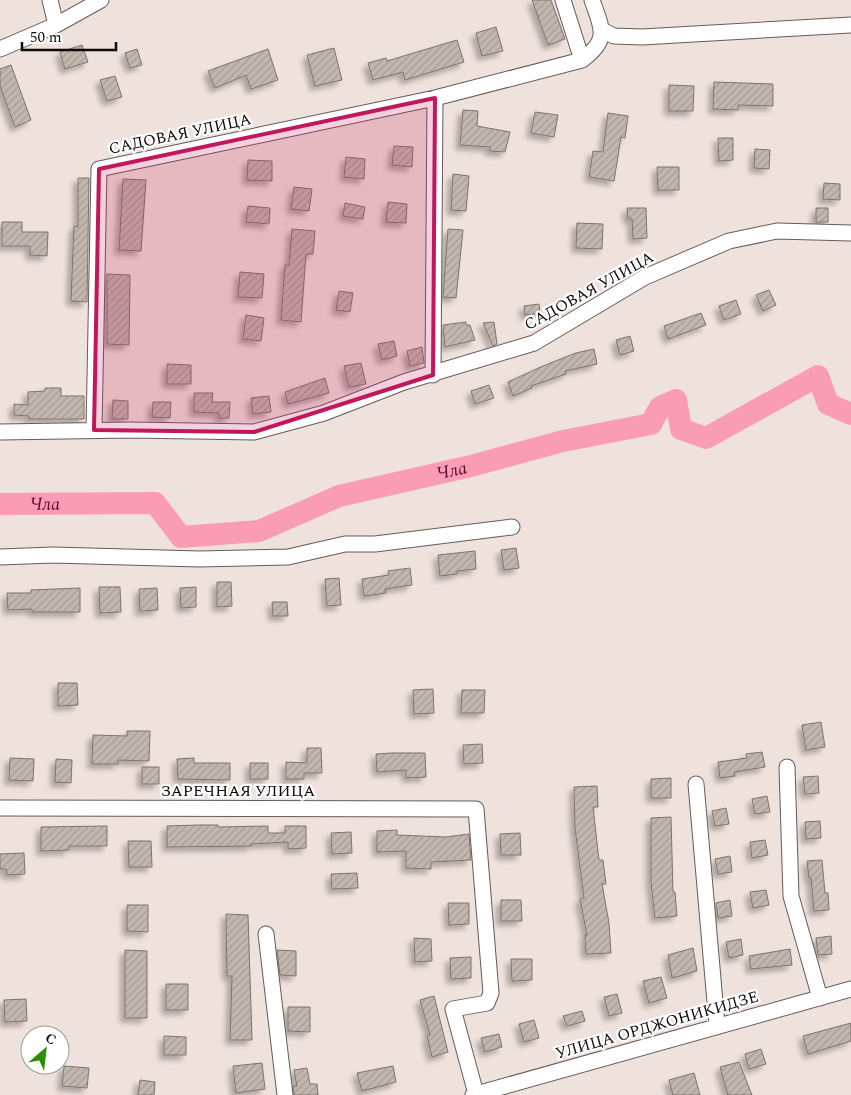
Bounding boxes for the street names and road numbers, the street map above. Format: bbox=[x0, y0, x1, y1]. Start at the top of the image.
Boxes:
street label: САДОВАЯ УЛИЦА bbox=[107, 107, 253, 161]
street label: САДОВАЯ УЛИЦА bbox=[520, 245, 658, 337]
street label: ЗАРЕЧНАЯ УЛИЦА bbox=[161, 779, 315, 803]
street label: УЛИЦА ОРДЖОНИКИДЗЕ bbox=[553, 984, 761, 1066]

